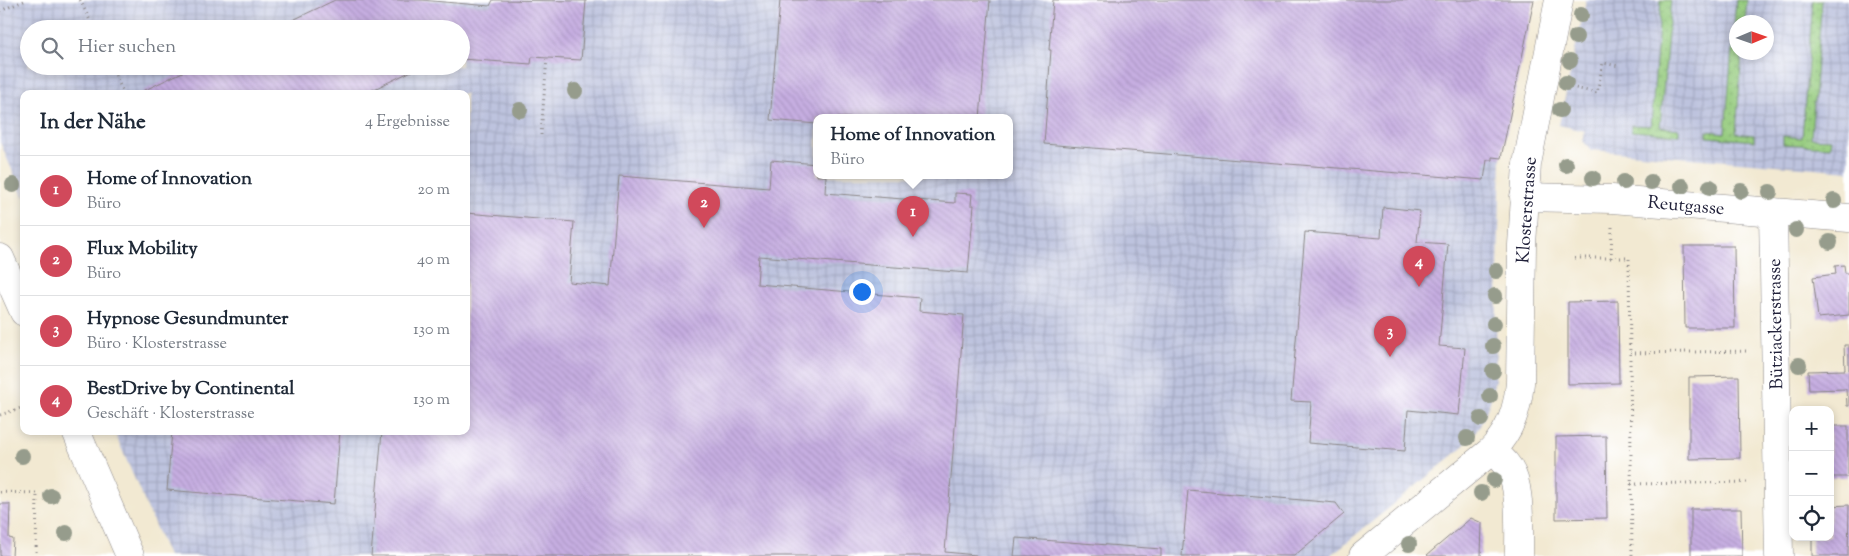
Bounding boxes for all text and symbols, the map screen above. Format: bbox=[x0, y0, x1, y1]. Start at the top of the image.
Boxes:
north arrow bbox=[1729, 15, 1774, 60]
search box bbox=[20, 20, 470, 75]
icon: search bbox=[38, 34, 66, 62]
text: Hier suchen bbox=[78, 34, 176, 61]
text: In der Nähe bbox=[40, 108, 146, 138]
text: 4 Ergebnisse bbox=[365, 111, 450, 134]
popup bbox=[813, 114, 1013, 179]
text: Home of Innovation bbox=[830, 122, 996, 149]
text: Büro bbox=[830, 149, 865, 172]
street label: Klosterstrasse bbox=[1511, 156, 1545, 264]
text: Home of Innovation bbox=[87, 166, 252, 193]
text: 1 bbox=[53, 179, 59, 202]
text: 20 m bbox=[417, 179, 450, 202]
pin: 2 bbox=[688, 187, 720, 228]
street label: Reutgasse bbox=[1646, 191, 1725, 223]
text: Büro bbox=[87, 193, 121, 216]
pin: 1 bbox=[897, 196, 929, 237]
text: Flux Mobility bbox=[87, 236, 198, 263]
pin: 4 bbox=[1403, 246, 1435, 287]
text: 2 bbox=[52, 249, 60, 272]
text: 40 m bbox=[417, 249, 450, 272]
street label: Bütziackerstrasse bbox=[1763, 258, 1791, 390]
text: Büro bbox=[87, 263, 121, 286]
your location bbox=[849, 279, 875, 305]
text: Hypnose Gesundmunter bbox=[87, 306, 288, 333]
pin: 3 bbox=[1374, 316, 1406, 357]
text: 3 bbox=[53, 319, 59, 342]
text: 130 m bbox=[413, 319, 450, 342]
text: Büro · Klosterstrasse bbox=[87, 333, 227, 356]
text: BestDrive by Continental bbox=[87, 376, 295, 403]
text: 4 bbox=[52, 389, 60, 412]
text: 130 m bbox=[413, 389, 450, 412]
text: Geschäft · Klosterstrasse bbox=[87, 403, 255, 426]
map controls bbox=[1789, 406, 1834, 541]
button: + bbox=[1789, 406, 1834, 451]
button: − bbox=[1789, 451, 1834, 496]
button: locate bbox=[1789, 496, 1834, 541]

